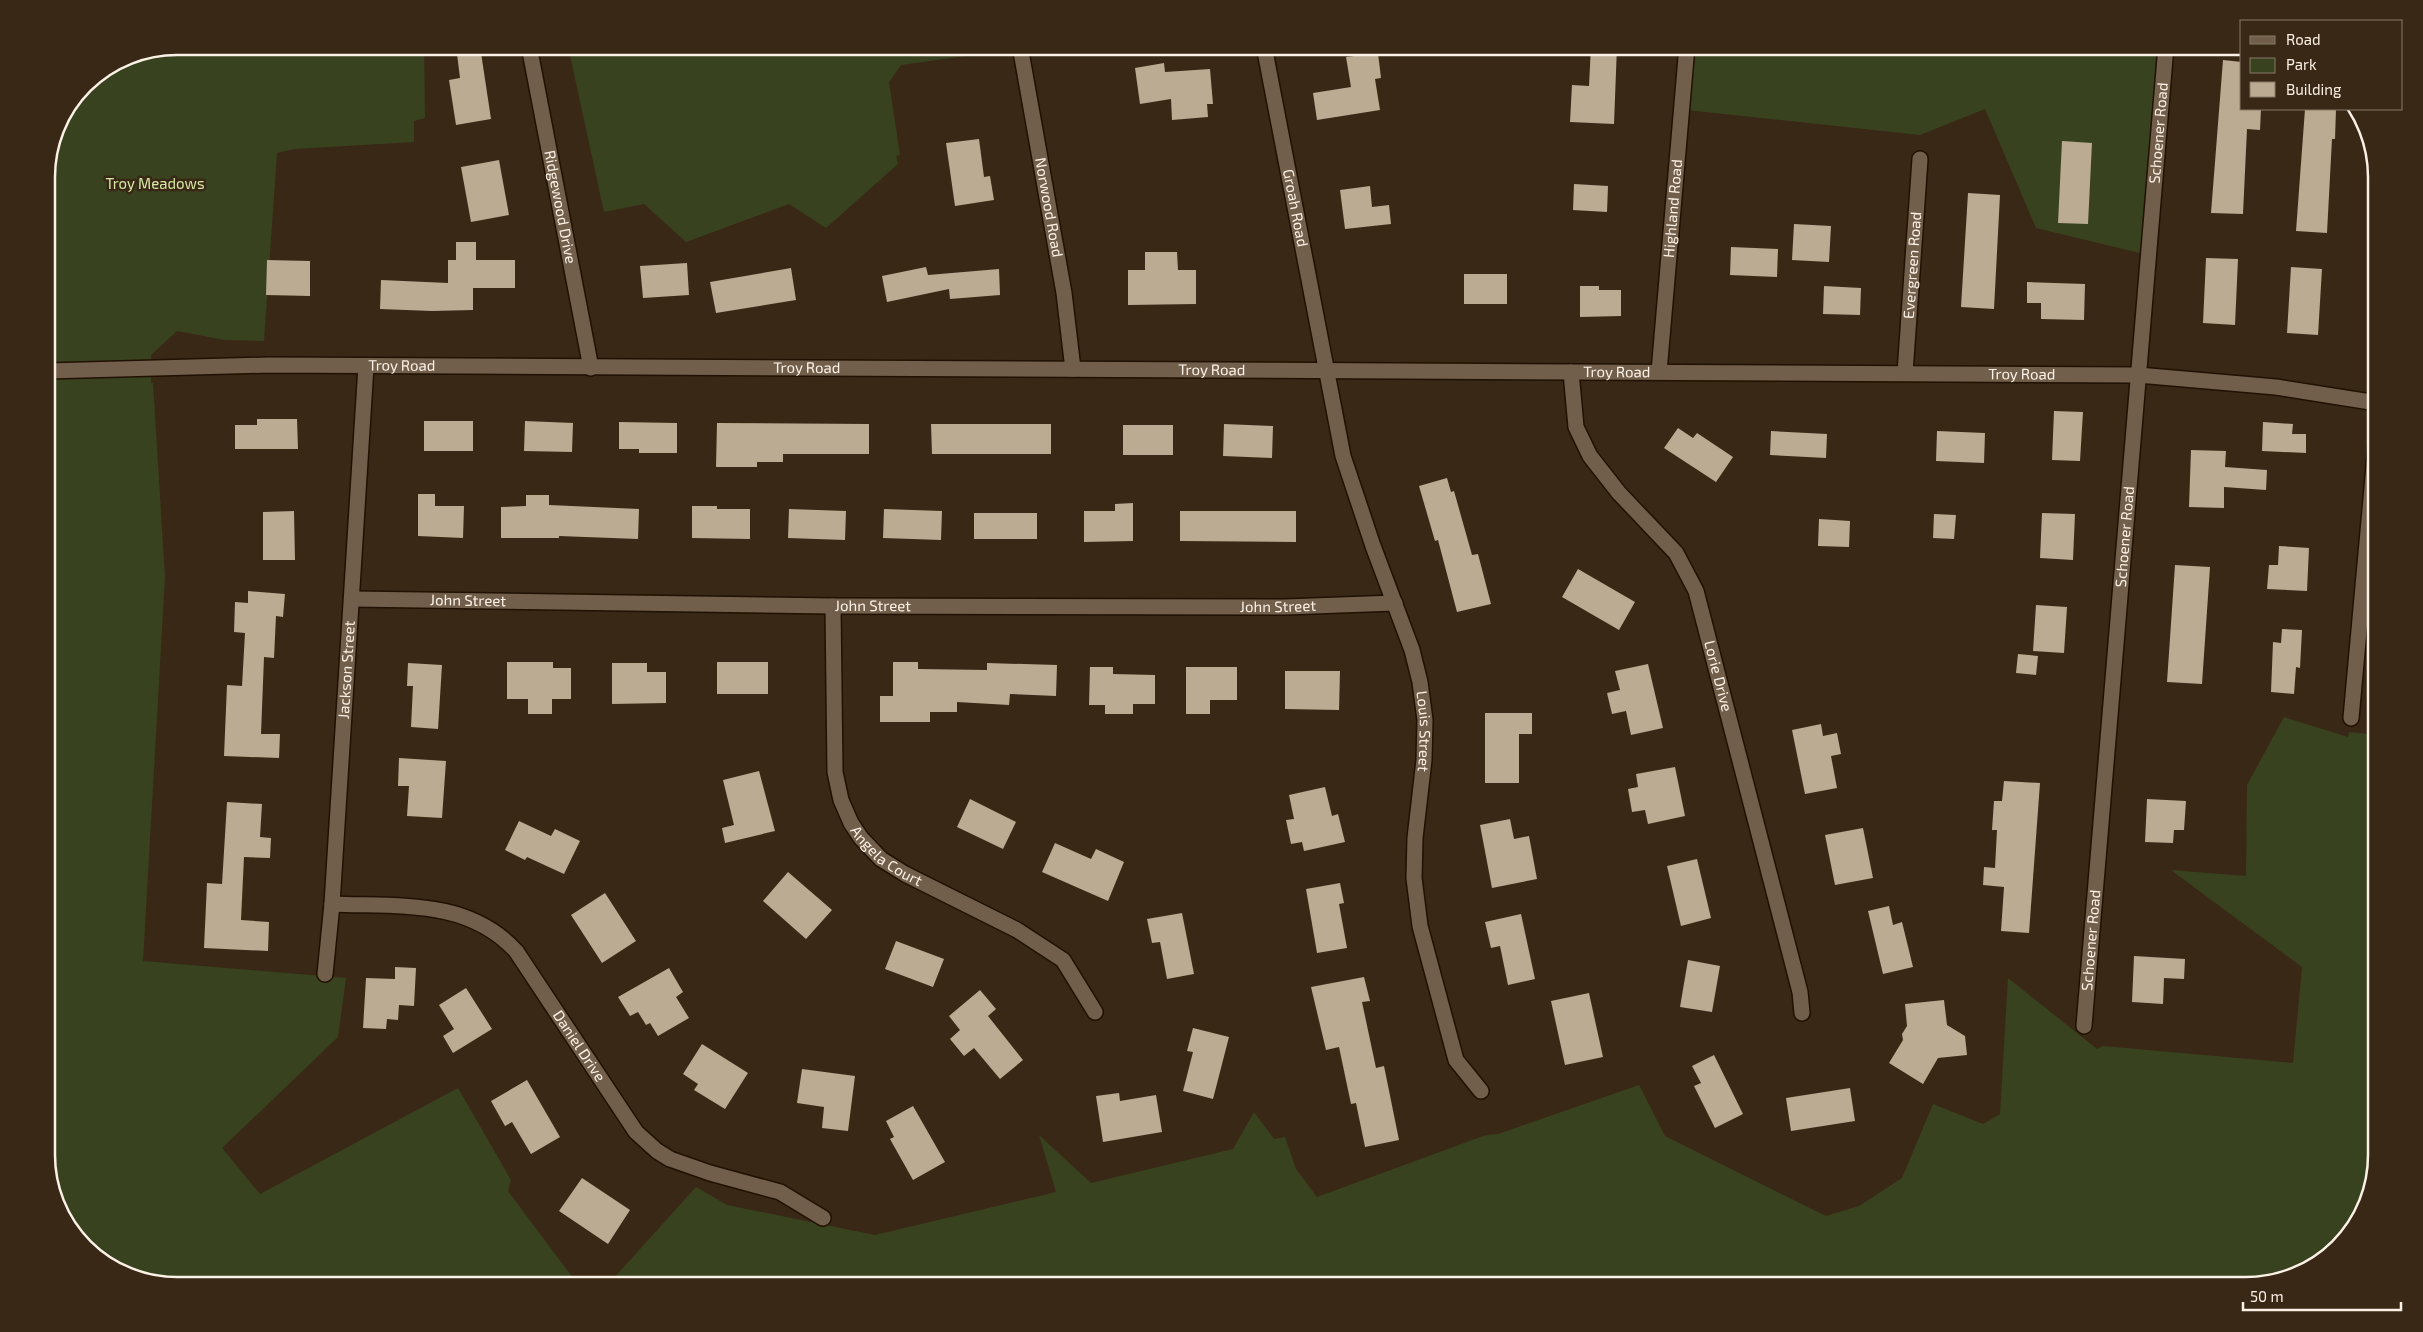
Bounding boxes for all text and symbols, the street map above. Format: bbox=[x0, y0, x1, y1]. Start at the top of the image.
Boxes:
legend bbox=[2240, 20, 2403, 110]
text: Road bbox=[2286, 30, 2321, 48]
text: Park bbox=[2286, 55, 2317, 73]
text: Building bbox=[2286, 80, 2342, 98]
street label: Schoener Road bbox=[2145, 82, 2171, 184]
street label: Ridgewood Drive bbox=[541, 149, 581, 265]
street label: Norwood Road bbox=[1032, 156, 1067, 259]
street label: Highland Road bbox=[1659, 158, 1685, 259]
street label: Groah Road bbox=[1280, 167, 1312, 248]
park label: Troy Meadows bbox=[105, 174, 205, 192]
street label: Evergreen Road bbox=[1899, 211, 1924, 319]
street label: Troy Road bbox=[368, 356, 436, 374]
street label: Troy Road bbox=[773, 358, 841, 376]
street label: Troy Road bbox=[1178, 360, 1246, 378]
street label: Troy Road bbox=[1583, 362, 1651, 380]
street label: Troy Road bbox=[1988, 364, 2056, 383]
street label: Schoener Road bbox=[2111, 485, 2137, 588]
street label: John Street bbox=[430, 590, 506, 609]
street label: John Street bbox=[835, 596, 911, 614]
street label: John Street bbox=[1240, 596, 1317, 615]
street label: Jackson Street bbox=[334, 620, 358, 719]
street label: Lorie Drive bbox=[1701, 638, 1737, 713]
street label: Louis Street bbox=[1413, 690, 1435, 773]
street label: Angela Court bbox=[847, 822, 926, 889]
street label: Schoener Road bbox=[2077, 889, 2103, 992]
street label: Daniel Drive bbox=[550, 1006, 610, 1085]
scale bar bbox=[2243, 1280, 2400, 1312]
text: 50 m bbox=[2250, 1287, 2284, 1305]

